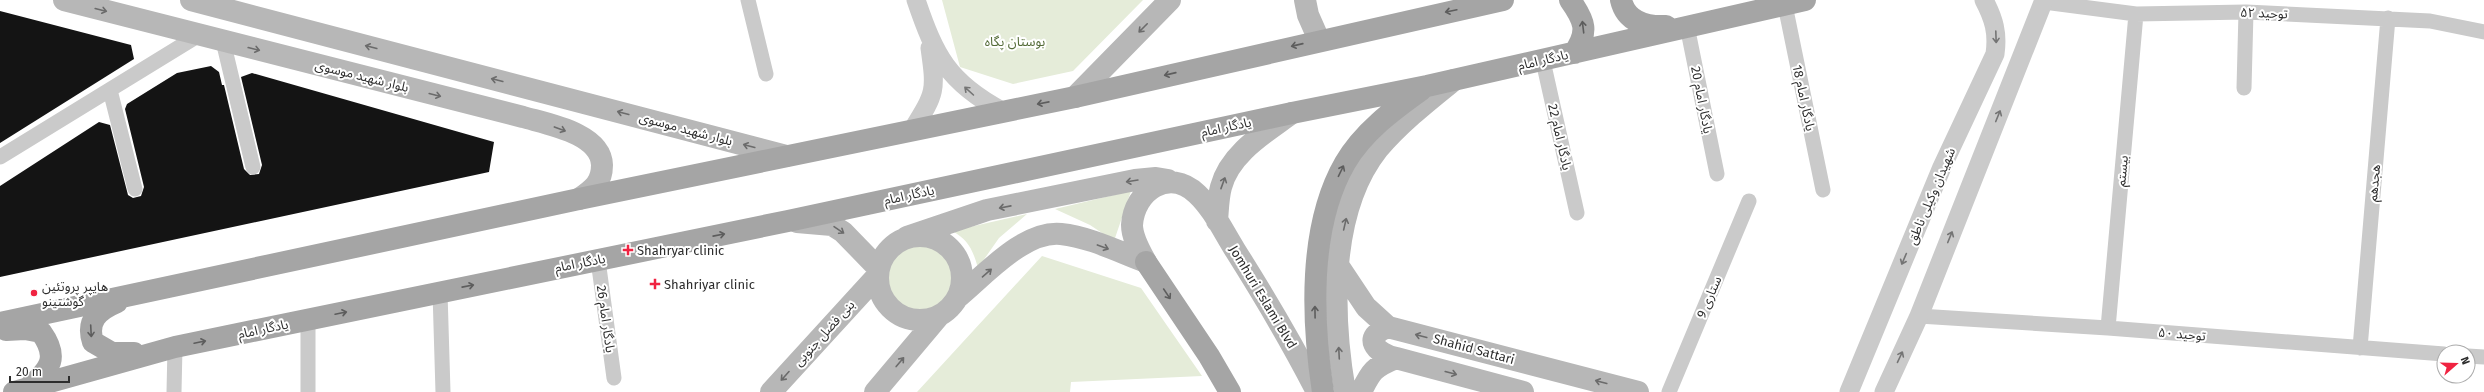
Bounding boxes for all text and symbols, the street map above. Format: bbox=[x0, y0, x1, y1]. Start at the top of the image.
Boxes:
street label: توحید ۵۲ bbox=[2240, 5, 2288, 21]
one-way arrow bbox=[95, 6, 108, 14]
one-way arrow bbox=[1445, 8, 1458, 16]
one-way arrow bbox=[1579, 20, 1587, 33]
one-way arrow bbox=[1138, 23, 1148, 33]
one-way arrow bbox=[1992, 30, 2000, 43]
park label: بوستان پگاه bbox=[985, 34, 1045, 51]
one-way arrow bbox=[1291, 42, 1304, 49]
one-way arrow bbox=[365, 43, 378, 50]
one-way arrow bbox=[248, 45, 261, 53]
street label: یادگار امام bbox=[1516, 47, 1570, 75]
street label: بلوار شهید موسوی bbox=[313, 57, 410, 96]
street label: یادگار امام 18 bbox=[1788, 63, 1818, 133]
street label: یادگار امام 20 bbox=[1686, 65, 1716, 135]
one-way arrow bbox=[1164, 71, 1177, 79]
one-way arrow bbox=[491, 75, 504, 83]
one-way arrow bbox=[964, 86, 974, 95]
one-way arrow bbox=[428, 91, 441, 99]
one-way arrow bbox=[1037, 99, 1050, 107]
street label: یادگار امام 22 bbox=[1543, 102, 1575, 172]
one-way arrow bbox=[617, 109, 630, 116]
street label: بلوار شهید موسوی bbox=[637, 109, 734, 150]
one-way arrow bbox=[1995, 111, 2003, 123]
street label: یادگار امام bbox=[1199, 114, 1253, 142]
one-way arrow bbox=[554, 125, 566, 133]
one-way arrow bbox=[742, 142, 755, 149]
street label: شهیدان وکیلی ناطق bbox=[1904, 145, 1959, 247]
street label: بیستم bbox=[2113, 155, 2134, 188]
street label: هجدهم bbox=[2365, 164, 2386, 203]
one-way arrow bbox=[1338, 166, 1345, 178]
one-way arrow bbox=[1126, 177, 1139, 185]
one-way arrow bbox=[1220, 177, 1227, 190]
street label: یادگار امام bbox=[882, 182, 936, 210]
one-way arrow bbox=[999, 203, 1012, 211]
one-way arrow bbox=[1342, 218, 1350, 231]
one-way arrow bbox=[833, 226, 844, 234]
one-way arrow bbox=[713, 231, 726, 239]
one-way arrow bbox=[1947, 231, 1955, 243]
place label: Shahryar clinic bbox=[637, 243, 724, 258]
one-way arrow bbox=[1097, 243, 1109, 251]
street label: Jomhuri Eslami Blvd bbox=[1226, 243, 1300, 351]
marker: Shahryar clinic bbox=[622, 244, 634, 256]
street label: یادگار امام bbox=[553, 251, 607, 277]
one-way arrow bbox=[1900, 253, 1907, 265]
one-way arrow bbox=[982, 268, 992, 277]
street label: ستاری 9 bbox=[1694, 274, 1725, 320]
place label: Shahriyar clinic bbox=[664, 277, 755, 292]
marker: Shahriyar clinic bbox=[649, 278, 661, 290]
place label: هایپر پروتئین گوشتینو bbox=[42, 279, 108, 309]
one-way arrow bbox=[462, 282, 475, 290]
street label: یادگار امام 26 bbox=[592, 284, 618, 354]
marker: هایپر پروتئین گوشتینو bbox=[29, 288, 39, 298]
one-way arrow bbox=[1163, 288, 1171, 299]
street label: بنی فضل جنوبی bbox=[791, 297, 858, 370]
one-way arrow bbox=[1311, 306, 1319, 319]
one-way arrow bbox=[334, 308, 347, 316]
street label: یادگار امام bbox=[236, 316, 290, 344]
one-way arrow bbox=[88, 324, 95, 337]
street label: توحید ۵۰ bbox=[2158, 324, 2207, 344]
one-way arrow bbox=[1414, 331, 1427, 339]
street label: Shahid Sattari bbox=[1432, 331, 1516, 367]
one-way arrow bbox=[193, 337, 206, 345]
north arrow bbox=[2436, 344, 2476, 384]
one-way arrow bbox=[1336, 347, 1343, 360]
one-way arrow bbox=[1897, 351, 1904, 363]
text: N bbox=[2458, 355, 2472, 366]
one-way arrow bbox=[896, 357, 905, 367]
scale bar bbox=[10, 358, 69, 384]
text: 20 m bbox=[16, 365, 42, 379]
one-way arrow bbox=[1444, 369, 1457, 377]
one-way arrow bbox=[781, 371, 790, 382]
one-way arrow bbox=[1594, 378, 1607, 385]

